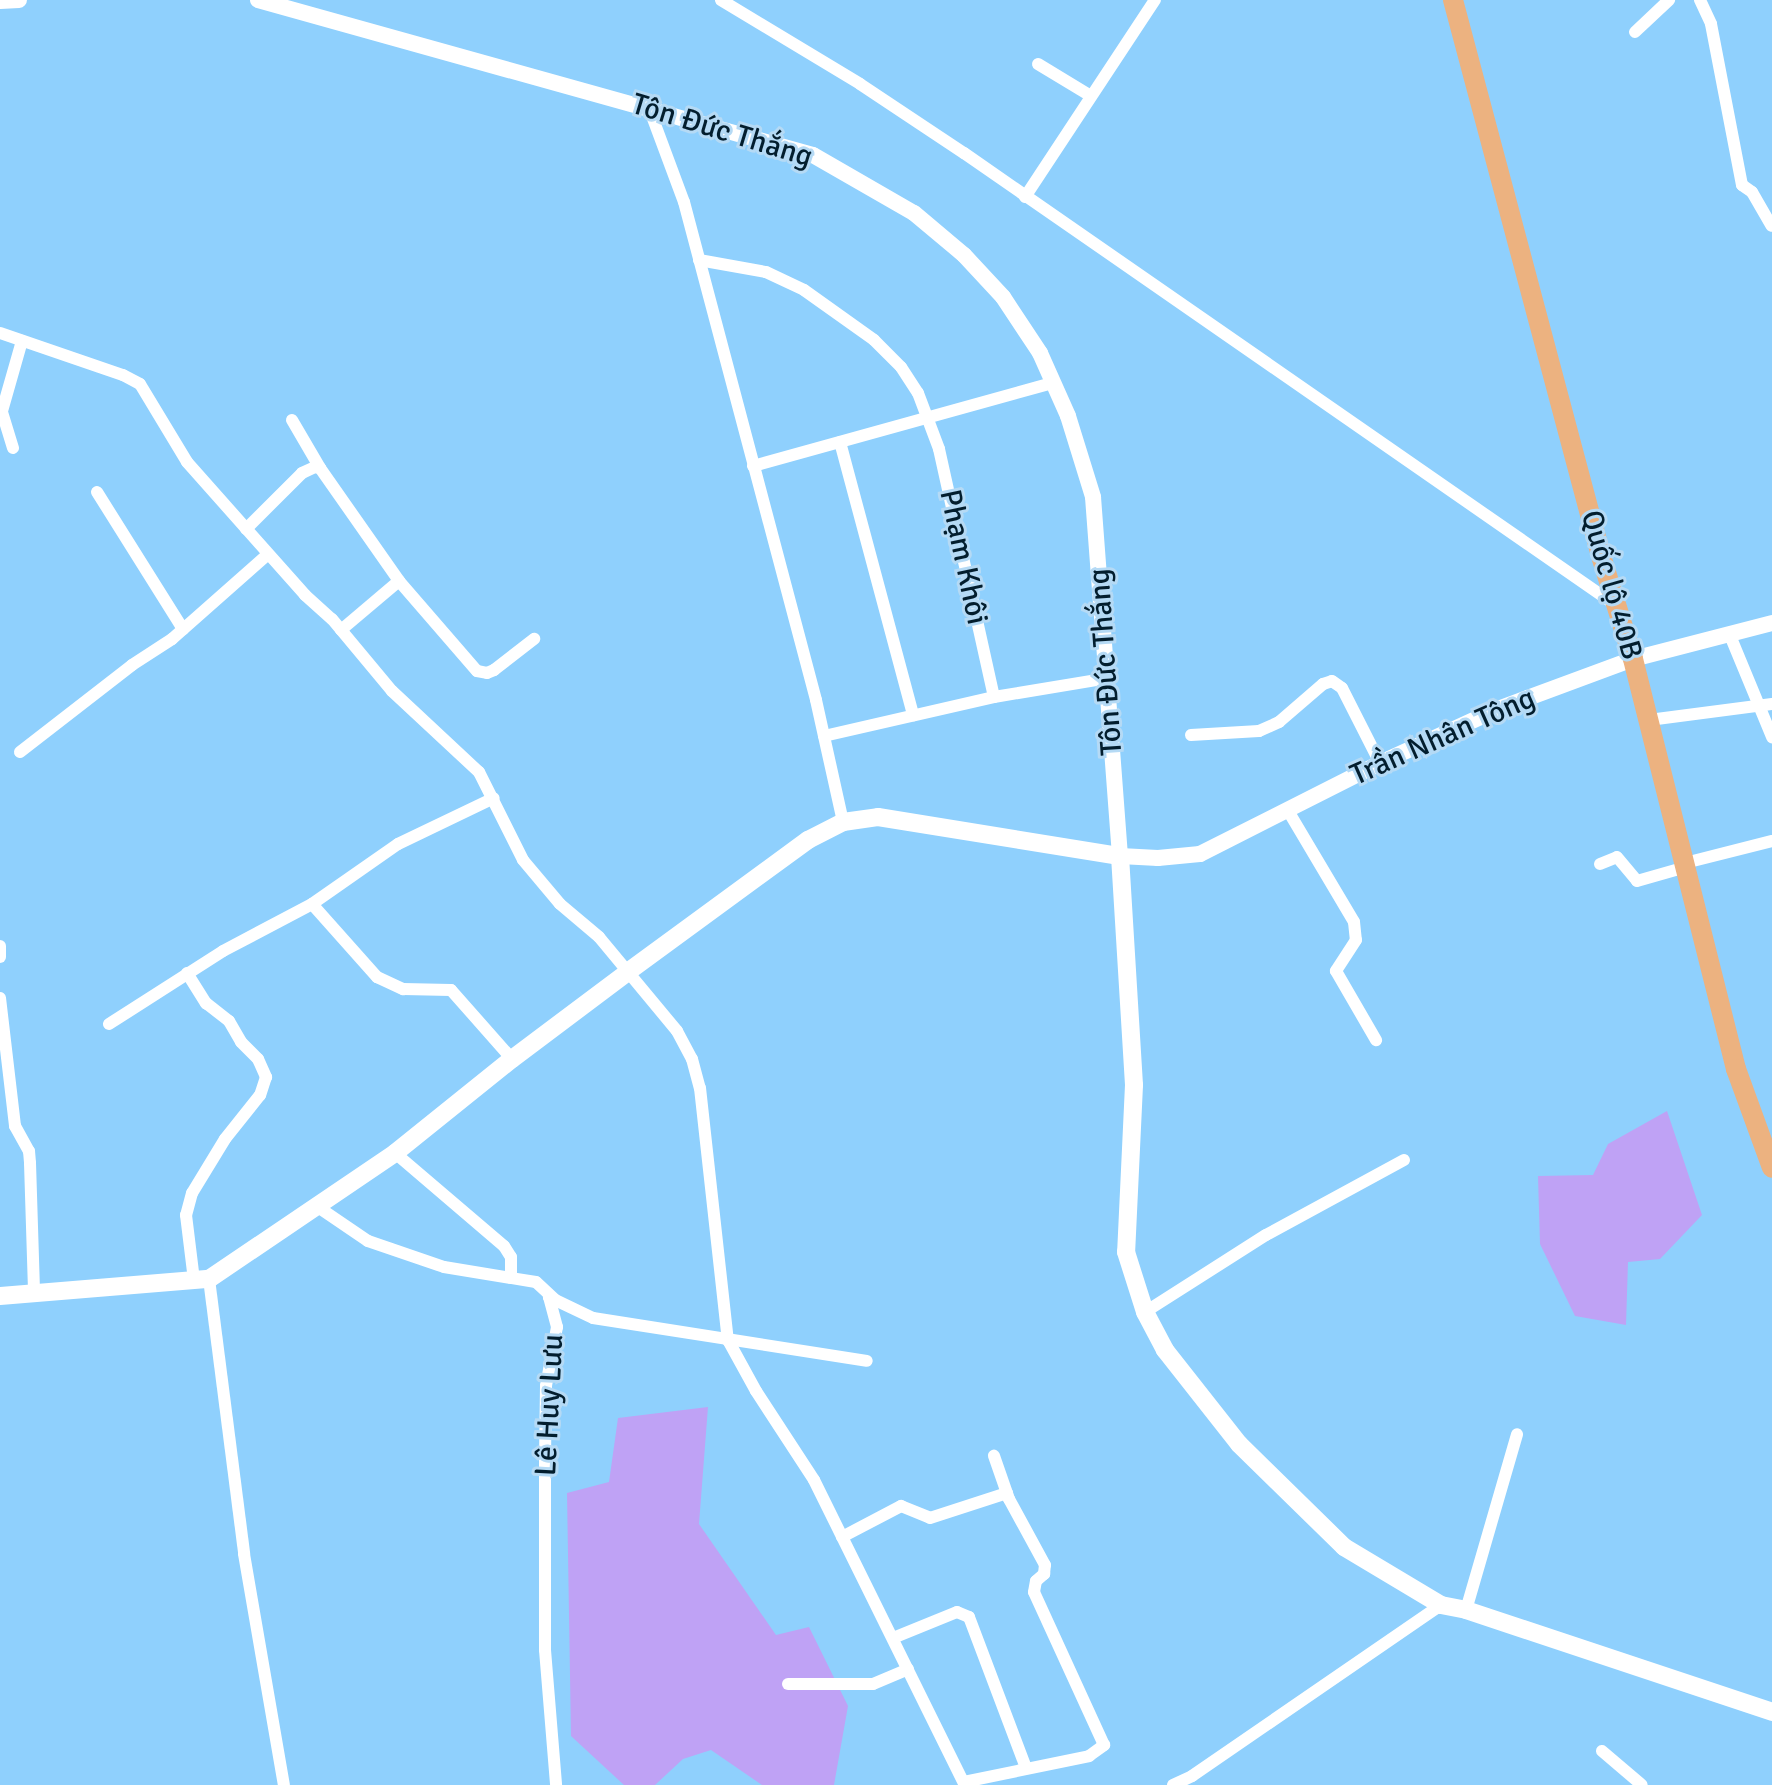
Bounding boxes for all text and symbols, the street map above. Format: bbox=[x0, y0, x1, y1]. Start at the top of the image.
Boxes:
street label: Tôn Đức Thắng bbox=[627, 86, 817, 176]
street label: Phạm Khôi bbox=[931, 486, 995, 628]
street label: Quốc lộ 40B bbox=[1573, 506, 1649, 664]
street label: Tôn Đức Thắng bbox=[1082, 567, 1130, 757]
street label: Trần Nhân Tông bbox=[1345, 680, 1541, 794]
street label: Lê Huy Lưu bbox=[528, 1333, 572, 1477]

